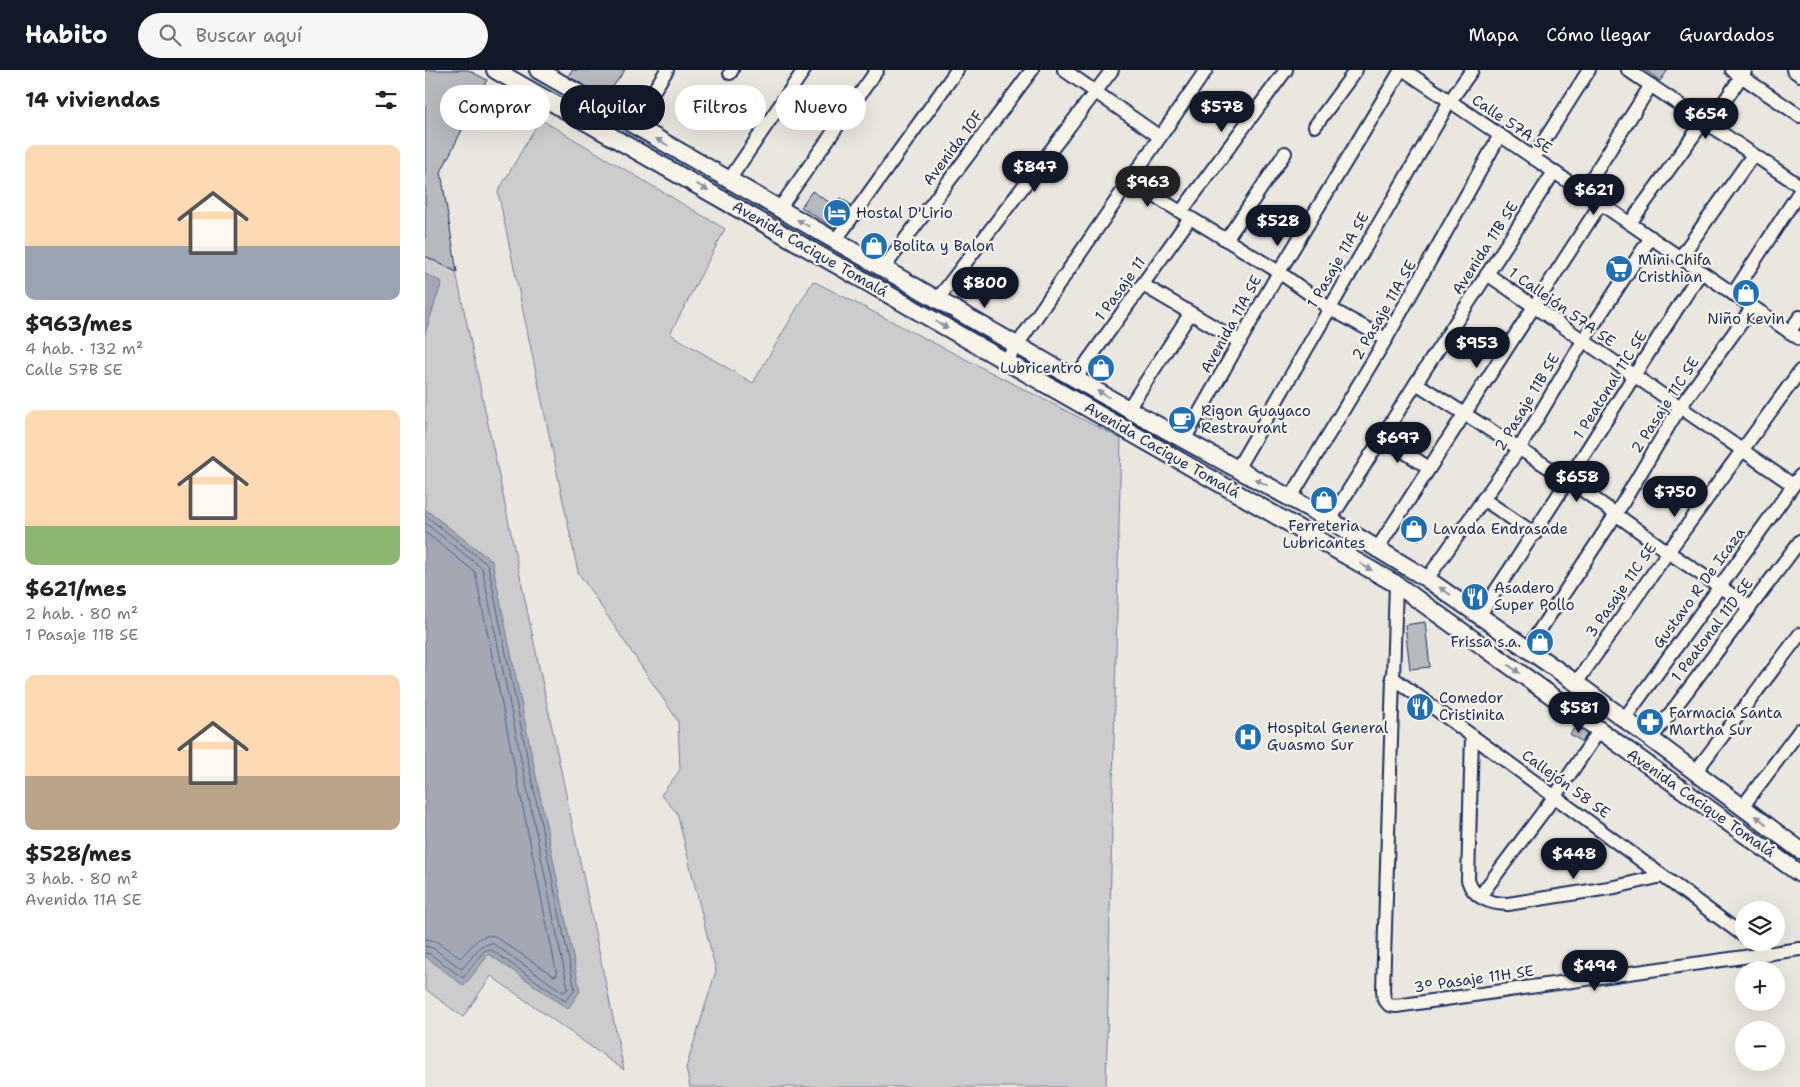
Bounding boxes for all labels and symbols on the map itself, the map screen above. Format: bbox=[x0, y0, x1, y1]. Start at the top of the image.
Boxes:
pin: $578 bbox=[1192, 90, 1252, 133]
street label: Calle 57A SE bbox=[1468, 90, 1556, 158]
pin: $654 bbox=[1676, 98, 1736, 140]
street label: Avenida 10F bbox=[918, 107, 988, 189]
one-way arrow bbox=[656, 137, 669, 146]
pin: $847 bbox=[1005, 150, 1065, 193]
pin: $963 bbox=[1118, 166, 1178, 208]
pin: $621 bbox=[1564, 174, 1624, 216]
one-way arrow bbox=[695, 183, 710, 191]
street label: Avenida Cacique Tomalá bbox=[728, 196, 892, 302]
street label: Avenida 11B SE bbox=[1447, 197, 1523, 299]
hotel icon: Hostal D'Lirio bbox=[822, 198, 852, 228]
place label: Hostal D'Lirio bbox=[856, 203, 953, 223]
pin: $528 bbox=[1248, 204, 1308, 247]
street label: 1 Pasaje 11A SE bbox=[1302, 208, 1374, 312]
one-way arrow bbox=[797, 218, 810, 227]
shop icon: Bolita y Balon bbox=[859, 231, 889, 261]
place label: Bolita y Balon bbox=[893, 236, 994, 256]
place label: Mini Chifa Cristhian bbox=[1638, 250, 1712, 287]
street label: 1 Pasaje 11 bbox=[1090, 253, 1150, 325]
supermarket icon: Mini Chifa Cristhian bbox=[1604, 254, 1634, 284]
street label: 2 Pasaje 11A SE bbox=[1347, 256, 1421, 364]
street label: 1 Callejón 57A SE bbox=[1505, 263, 1619, 351]
pin: $800 bbox=[955, 266, 1015, 309]
street label: Avenida 11A SE bbox=[1196, 271, 1266, 377]
shop icon: Niño Kevin bbox=[1731, 278, 1761, 308]
place label: Niño Kevin bbox=[1707, 309, 1785, 329]
one-way arrow bbox=[935, 321, 950, 329]
pin: $953 bbox=[1447, 326, 1507, 369]
street label: 1 Peatonal 11C SE bbox=[1569, 327, 1651, 443]
street label: 2 Pasaje 11B SE bbox=[1490, 350, 1564, 454]
shop icon: Lubricentro bbox=[1086, 353, 1116, 383]
street label: 2 Pasaje 11C SE bbox=[1626, 353, 1704, 457]
place label: Lubricentro bbox=[1000, 358, 1082, 378]
one-way arrow bbox=[1097, 390, 1110, 399]
street label: Avenida Cacique Tomalá bbox=[1080, 397, 1244, 503]
place label: Rigon Guayaco Restraurant bbox=[1201, 401, 1311, 438]
cafe icon: Rigon Guayaco Restraurant bbox=[1167, 405, 1197, 435]
pin: $697 bbox=[1368, 422, 1428, 464]
pin: $658 bbox=[1547, 460, 1607, 503]
pin: $750 bbox=[1645, 476, 1705, 518]
one-way arrow bbox=[1253, 478, 1268, 486]
shop icon: Ferreteria Lubricantes bbox=[1309, 485, 1339, 515]
shop icon: Lavada Endrasade bbox=[1399, 514, 1429, 544]
place label: Ferreteria Lubricantes bbox=[1283, 516, 1365, 553]
place label: Lavada Endrasade bbox=[1433, 519, 1568, 539]
street label: Gustavo R De Icaza bbox=[1648, 523, 1750, 653]
street label: 3 Pasaje 11C SE bbox=[1581, 539, 1661, 641]
one-way arrow bbox=[1359, 562, 1372, 571]
street label: 1 Peatonal 11D SE bbox=[1666, 574, 1758, 686]
place label: Asadero Super Pollo bbox=[1494, 578, 1575, 615]
restaurant icon: Asadero Super Pollo bbox=[1460, 582, 1490, 612]
one-way arrow bbox=[1439, 587, 1452, 596]
shop icon: Frissa s.a. bbox=[1525, 627, 1555, 657]
place label: Frissa s.a. bbox=[1450, 632, 1521, 652]
one-way arrow bbox=[1507, 664, 1520, 674]
place label: Comedor Cristinita bbox=[1439, 688, 1505, 725]
restaurant icon: Comedor Cristinita bbox=[1405, 692, 1435, 722]
pin: $581 bbox=[1549, 692, 1609, 734]
place label: Farmacia Santa Martha Sur bbox=[1669, 703, 1783, 740]
pharmacy icon: Farmacia Santa Martha Sur bbox=[1635, 707, 1665, 737]
place label: Hospital General Guasmo Sur bbox=[1267, 718, 1389, 755]
hospital icon: Hospital General Guasmo Sur bbox=[1233, 722, 1263, 752]
street label: Avenida Cacique Tomalá bbox=[1623, 744, 1780, 862]
street label: Callejón 58 SE bbox=[1518, 745, 1614, 823]
one-way arrow bbox=[1754, 815, 1768, 825]
pin: $448 bbox=[1544, 838, 1604, 880]
pin: $494 bbox=[1565, 950, 1625, 992]
street label: 3° Pasaje 11H SE bbox=[1413, 961, 1535, 997]

